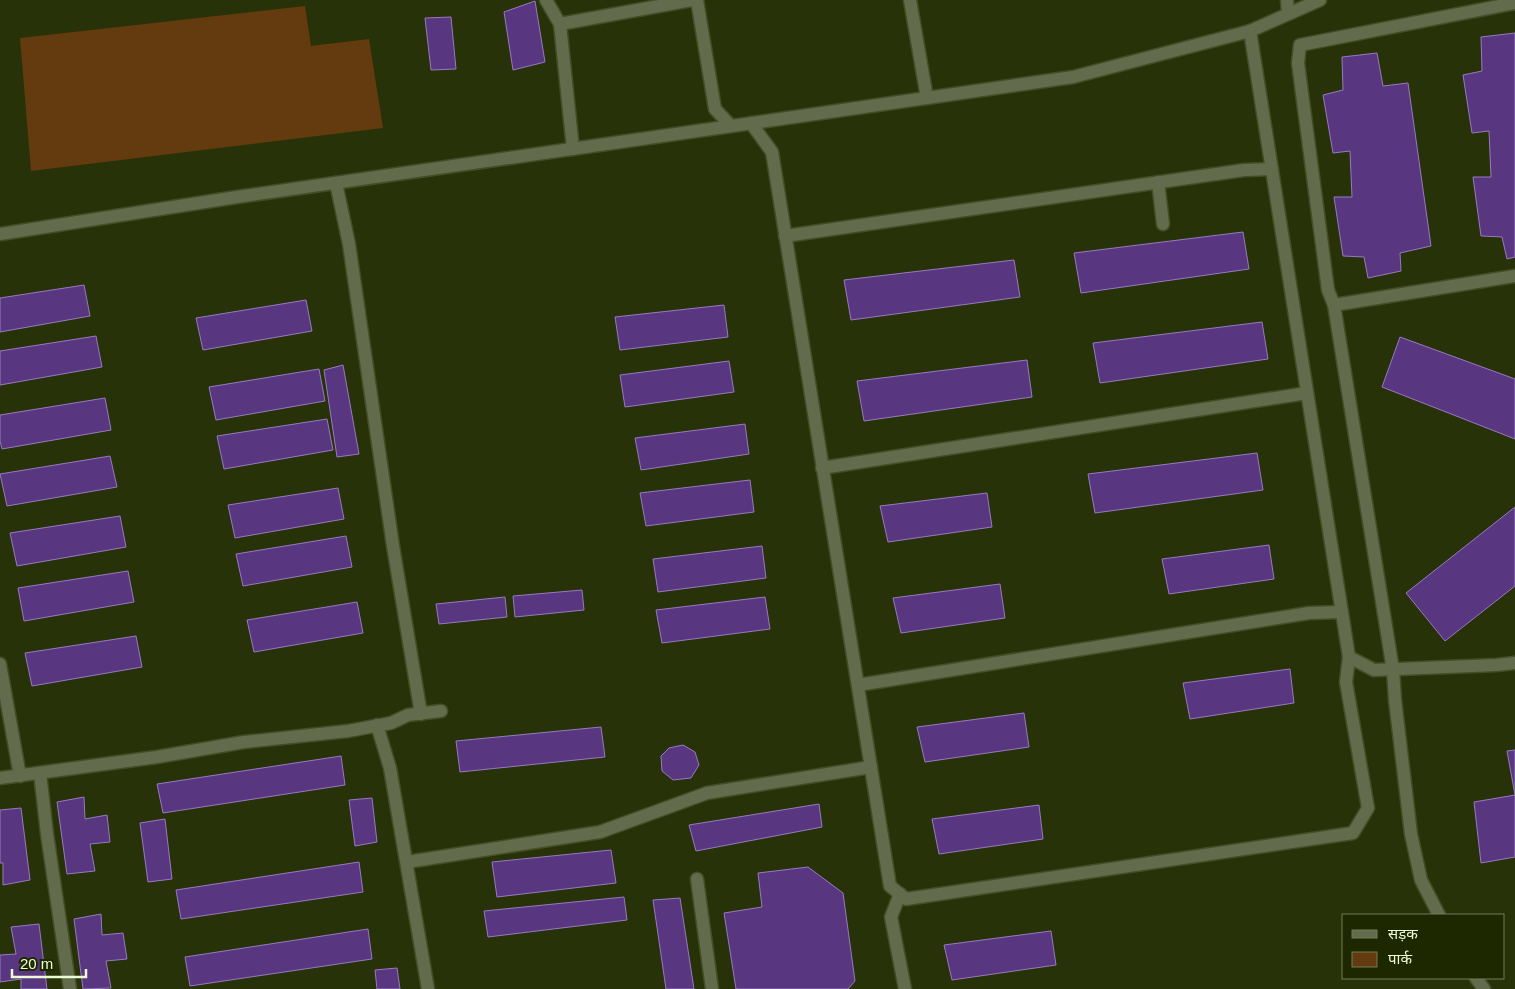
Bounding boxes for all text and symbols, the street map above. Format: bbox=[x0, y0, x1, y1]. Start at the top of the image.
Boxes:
legend bbox=[1342, 914, 1505, 979]
text: सड़क bbox=[1388, 925, 1418, 942]
scale bar bbox=[12, 946, 86, 978]
text: पार्क bbox=[1388, 950, 1412, 967]
text: 20 m bbox=[20, 955, 53, 972]

